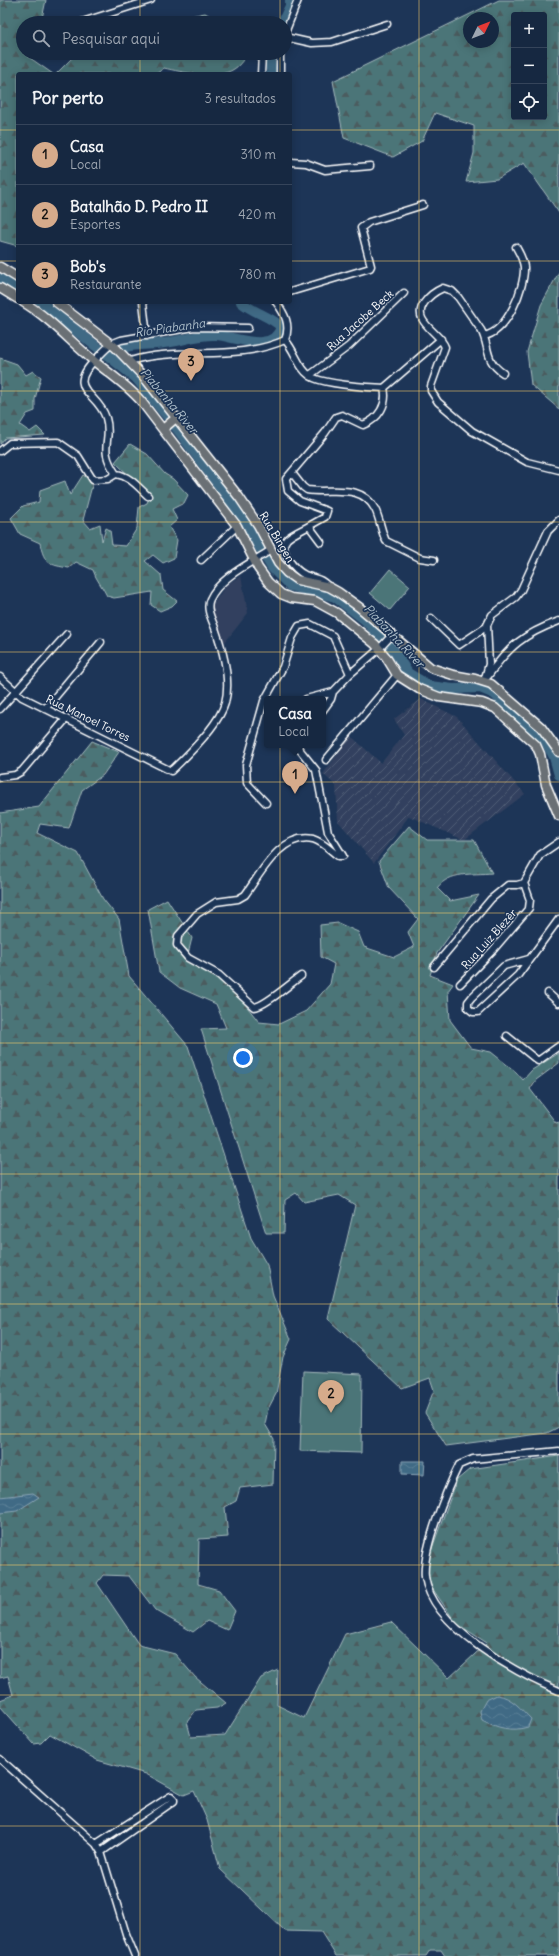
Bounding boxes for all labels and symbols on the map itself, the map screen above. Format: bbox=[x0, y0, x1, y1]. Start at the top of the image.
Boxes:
north arrow bbox=[463, 12, 499, 48]
street label: Rua Jacobe Beck bbox=[324, 286, 396, 354]
water label: Rio Piabanha bbox=[134, 315, 207, 340]
pin: 3 bbox=[178, 348, 204, 381]
water label: Piabanha River bbox=[137, 365, 203, 438]
street label: Rua Bingen bbox=[256, 509, 298, 565]
water label: Piabanha River bbox=[361, 601, 429, 672]
street label: Rua Manoel Torres bbox=[44, 692, 132, 744]
pin: 1 bbox=[282, 761, 308, 794]
street label: Rua Luiz Blezêr bbox=[458, 906, 520, 972]
your location bbox=[233, 1048, 253, 1068]
pin: 2 bbox=[318, 1380, 344, 1413]

